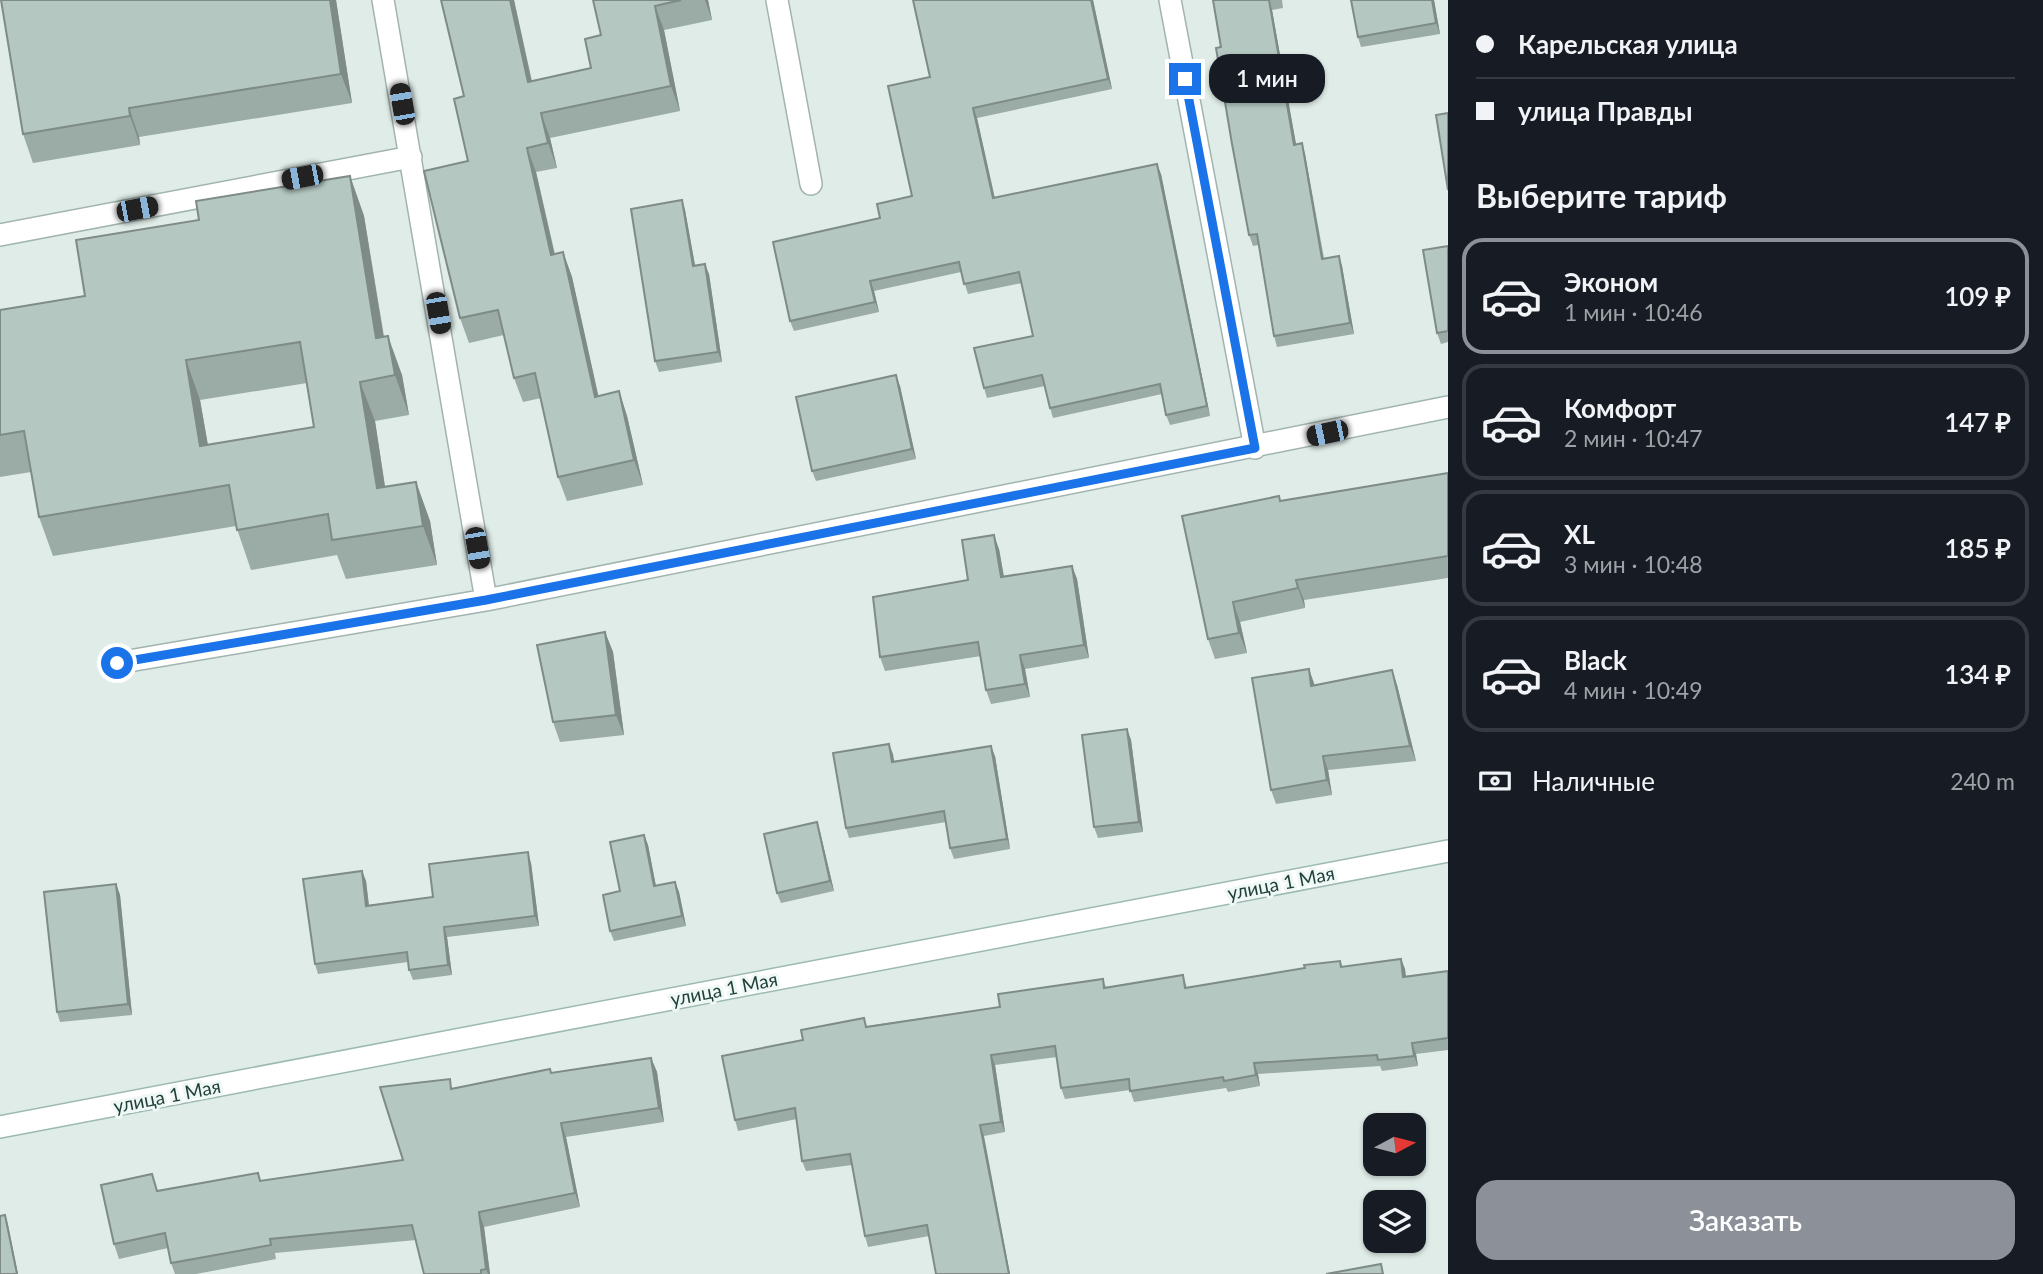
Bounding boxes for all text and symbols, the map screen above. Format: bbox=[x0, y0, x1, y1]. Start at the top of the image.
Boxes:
text: Карельская улица bbox=[1518, 28, 1738, 60]
callout: 1 мин bbox=[1210, 55, 1325, 104]
route end bbox=[1169, 63, 1201, 95]
text: 1 мин bbox=[1236, 64, 1298, 92]
car bbox=[389, 81, 416, 127]
text: улица Правды bbox=[1518, 95, 1693, 127]
car bbox=[280, 163, 325, 191]
text: Выберите тариф bbox=[1476, 176, 1727, 215]
car bbox=[115, 195, 160, 223]
icon: car bbox=[1480, 265, 1543, 328]
text: Эконом bbox=[1564, 266, 1658, 298]
text: 109 ₽ bbox=[1944, 280, 2011, 312]
car bbox=[425, 290, 452, 336]
text: 1 мин · 10:46 bbox=[1564, 298, 1703, 326]
icon: car bbox=[1480, 391, 1543, 454]
text: Комфорт bbox=[1564, 392, 1676, 424]
text: 147 ₽ bbox=[1944, 406, 2011, 438]
car bbox=[1305, 418, 1350, 448]
text: 2 мин · 10:47 bbox=[1564, 424, 1703, 452]
icon: car bbox=[1480, 517, 1543, 580]
text: XL bbox=[1564, 518, 1595, 550]
car bbox=[464, 525, 491, 571]
text: 185 ₽ bbox=[1944, 532, 2011, 564]
text: 3 мин · 10:48 bbox=[1564, 550, 1703, 578]
icon: car bbox=[1480, 643, 1543, 706]
text: Black bbox=[1564, 644, 1627, 676]
route start bbox=[101, 647, 133, 679]
text: 134 ₽ bbox=[1944, 658, 2011, 690]
text: 4 мин · 10:49 bbox=[1564, 676, 1703, 704]
icon: cash bbox=[1476, 762, 1514, 800]
text: Наличные bbox=[1532, 765, 1655, 797]
text: 240 m bbox=[1950, 767, 2015, 795]
street label: улица 1 Мая bbox=[1225, 861, 1337, 904]
street label: улица 1 Мая bbox=[668, 967, 780, 1010]
street label: улица 1 Мая bbox=[111, 1074, 223, 1117]
north arrow bbox=[1363, 1113, 1426, 1176]
map controls bbox=[1363, 1113, 1426, 1253]
button: Заказать bbox=[1476, 1180, 2015, 1260]
button: layers bbox=[1363, 1190, 1426, 1253]

